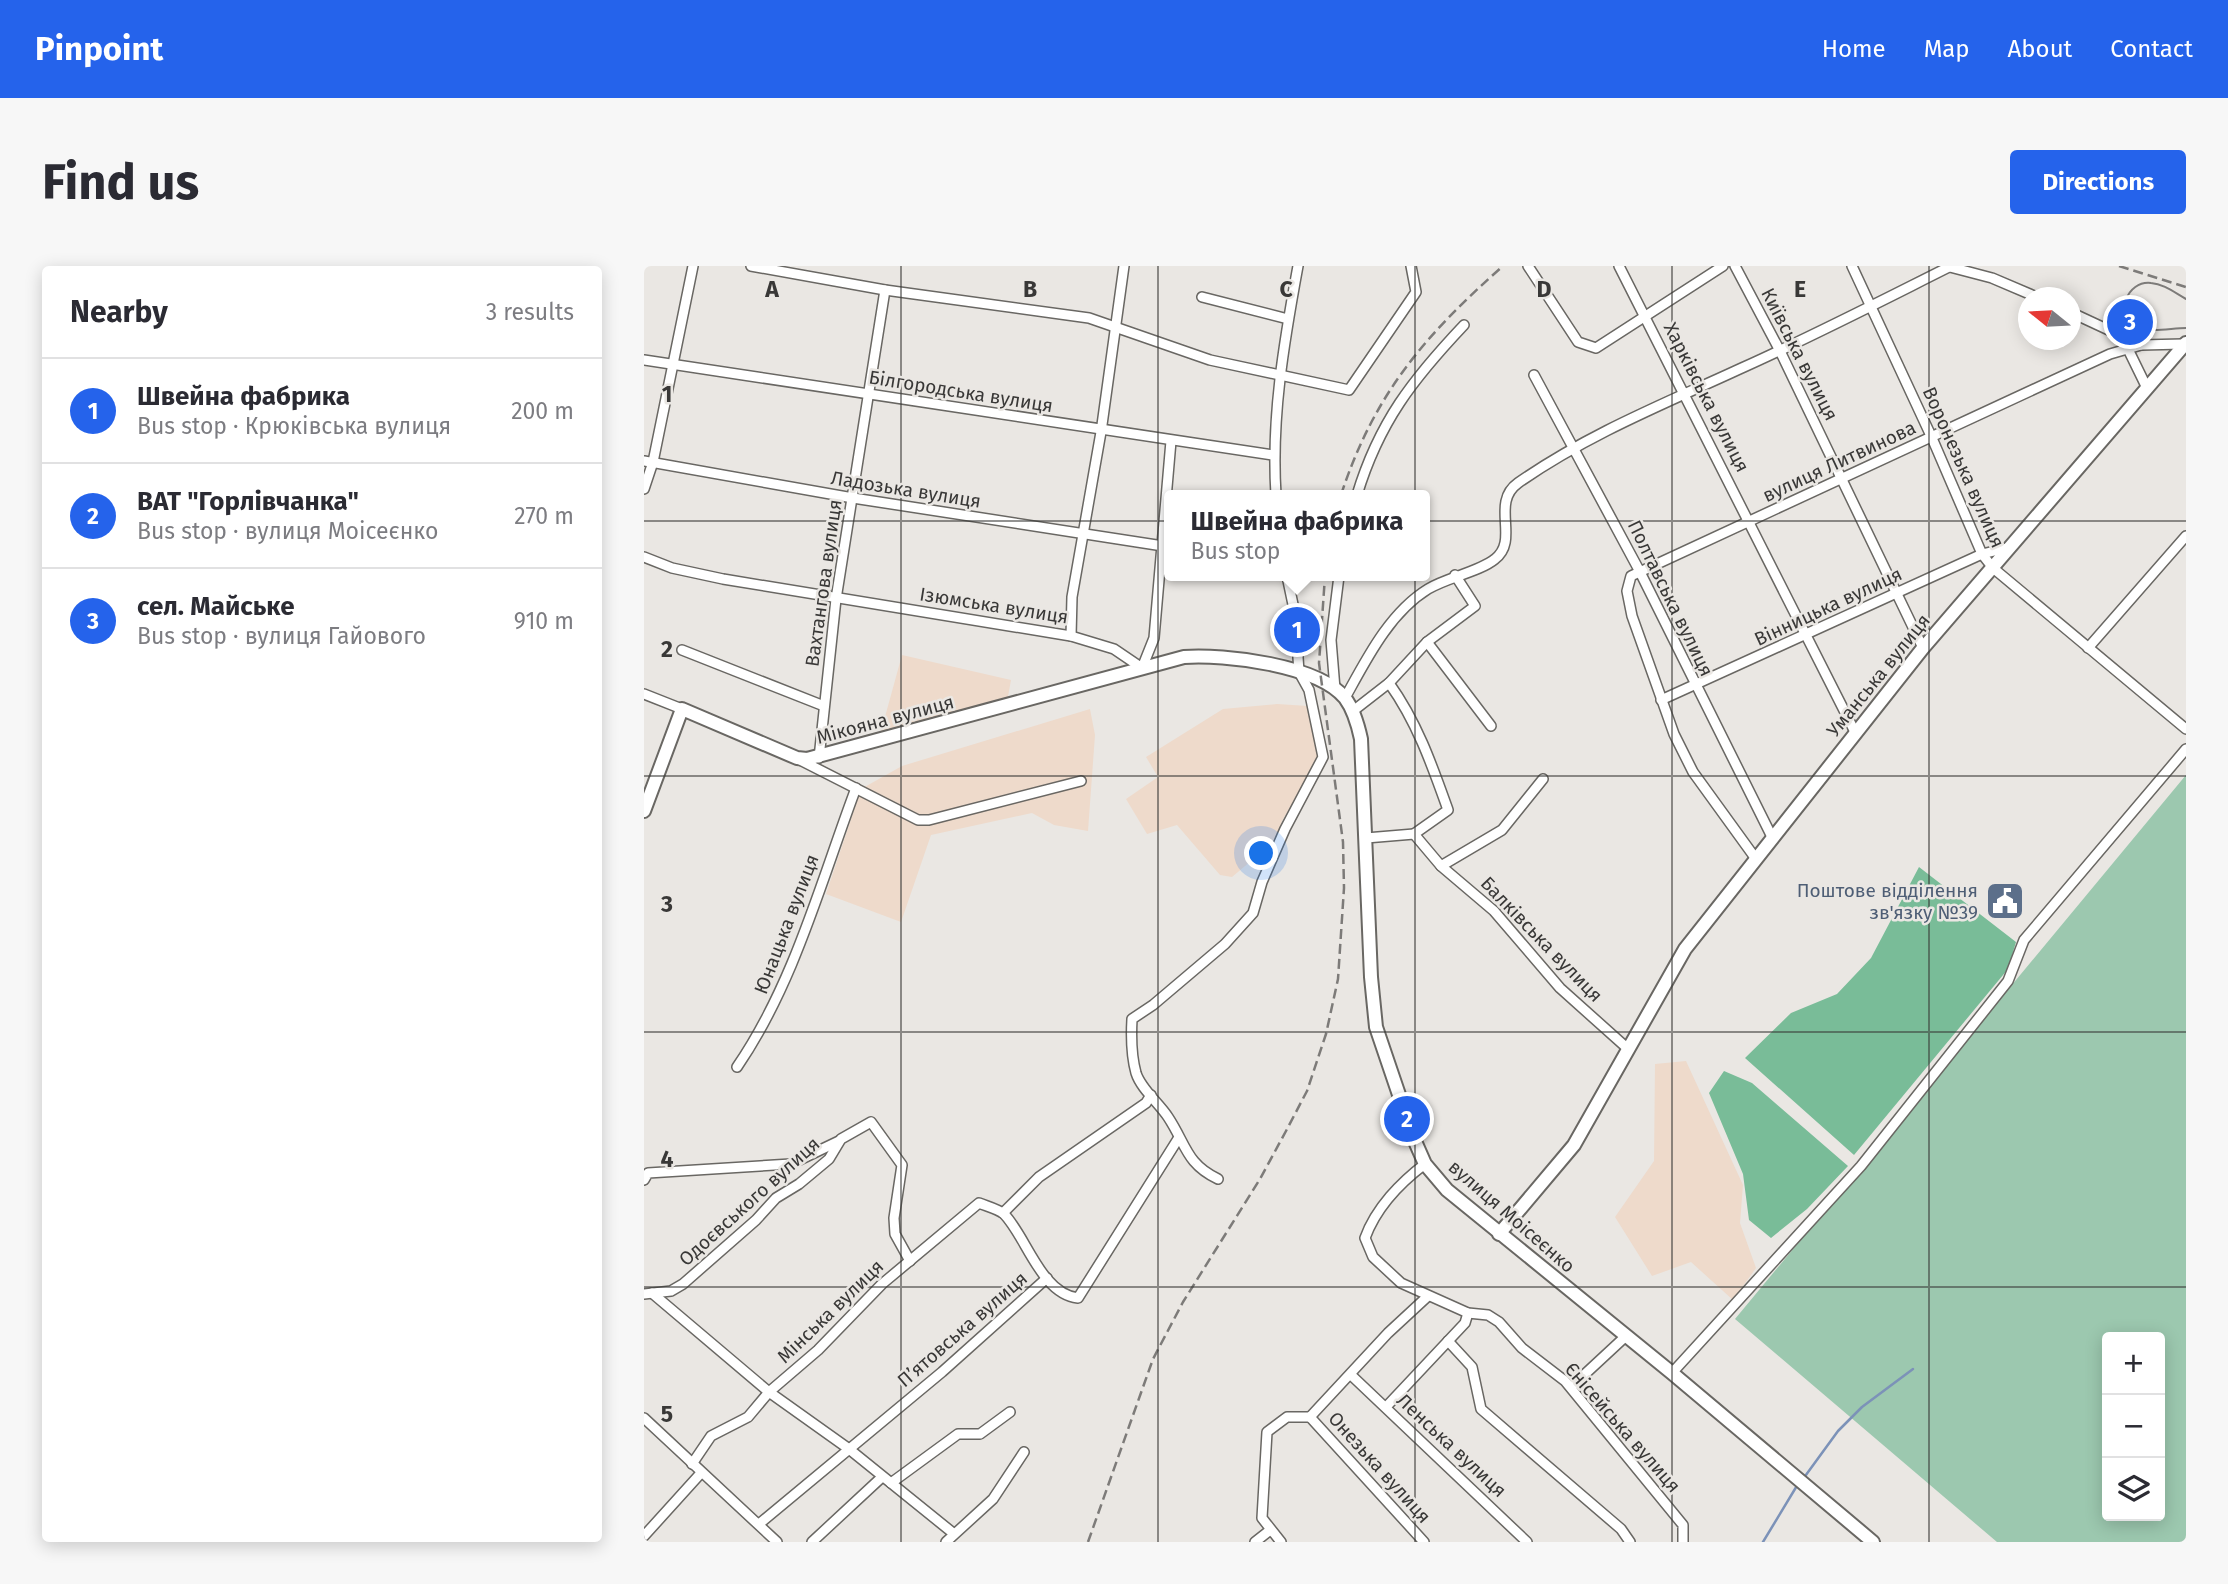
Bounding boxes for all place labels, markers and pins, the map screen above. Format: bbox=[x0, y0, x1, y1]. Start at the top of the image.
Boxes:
pin: 3 bbox=[2107, 296, 2153, 348]
pin: 1 bbox=[1274, 604, 1320, 656]
place label: Поштове відділення зв'язку №39 bbox=[1797, 879, 1978, 924]
public building icon: Поштове відділення зв'язку №39 bbox=[1984, 880, 2026, 922]
pin: 2 bbox=[1384, 1093, 1430, 1145]

